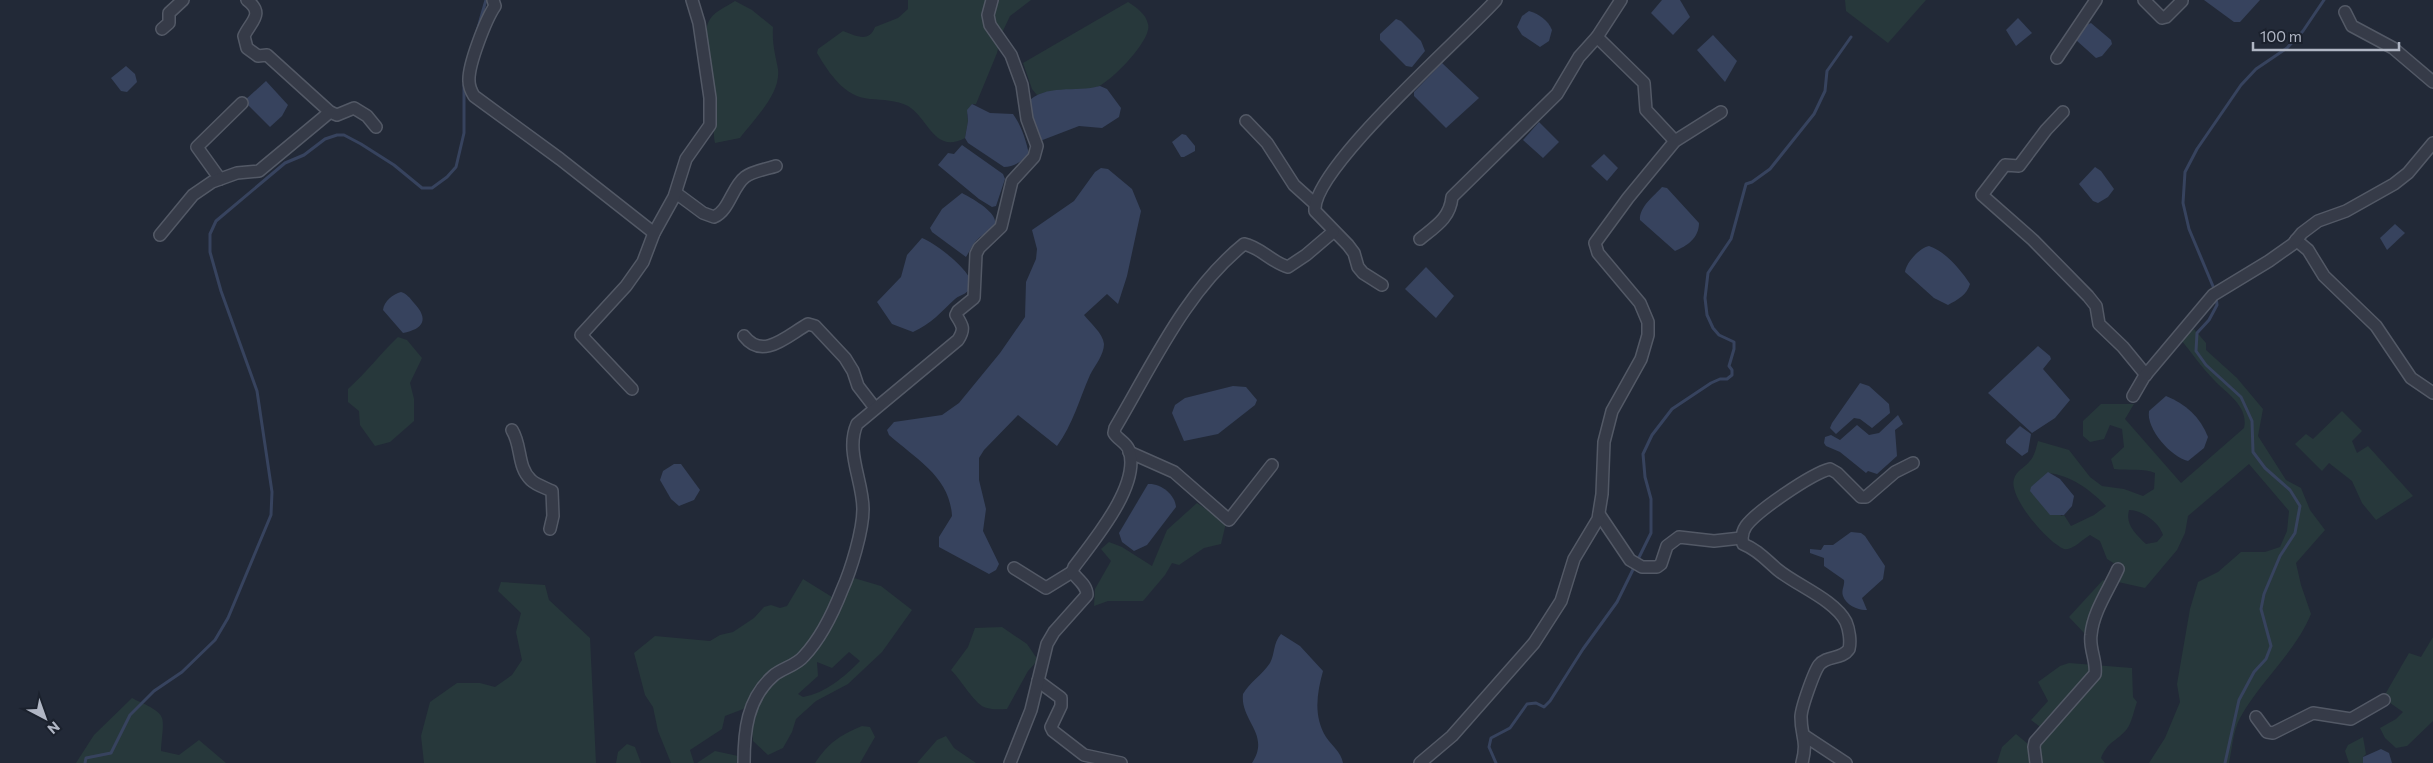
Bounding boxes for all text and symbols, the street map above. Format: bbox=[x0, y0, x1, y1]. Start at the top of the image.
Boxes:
scale bar bbox=[2253, 20, 2399, 52]
text: 100 m bbox=[2260, 27, 2302, 45]
north arrow bbox=[20, 693, 70, 743]
text: N bbox=[44, 718, 63, 738]

